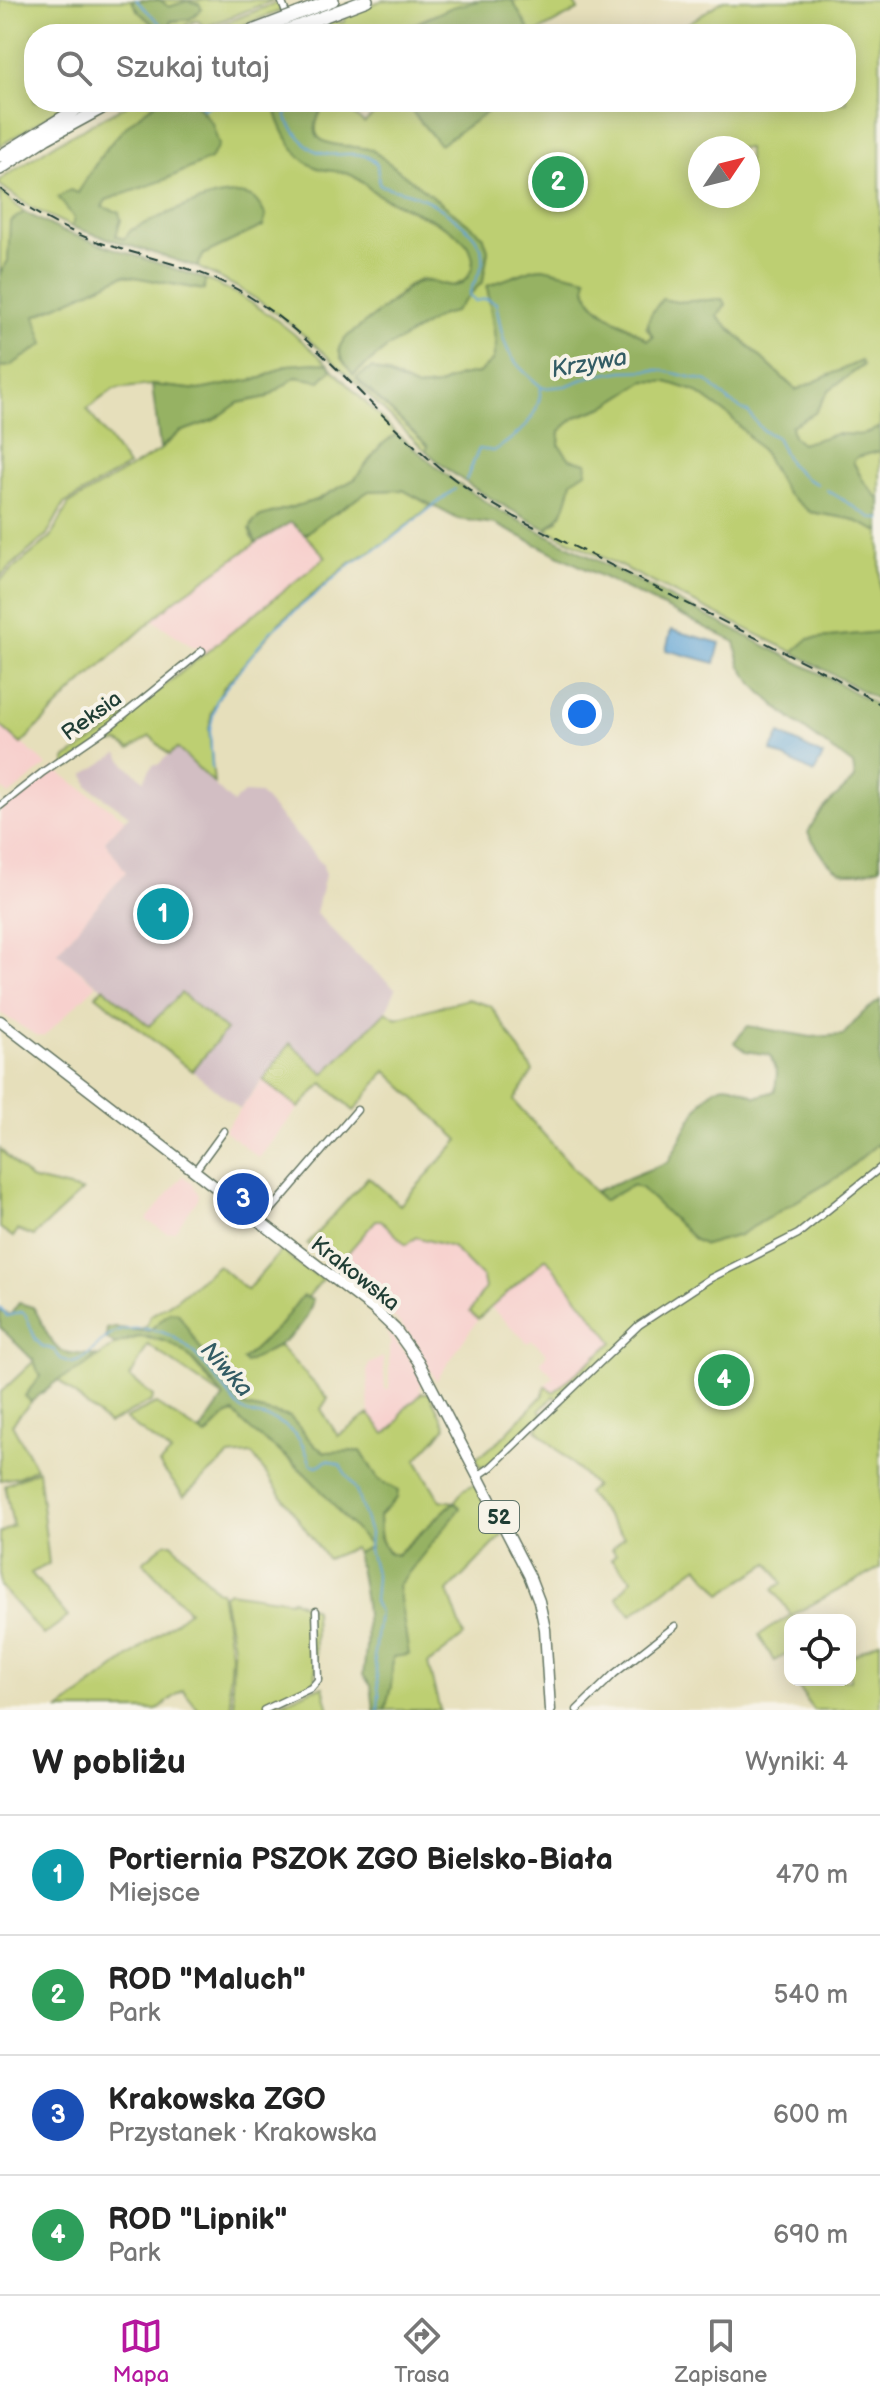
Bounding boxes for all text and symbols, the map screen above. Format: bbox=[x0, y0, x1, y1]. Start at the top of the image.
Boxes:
search box bbox=[24, 24, 856, 112]
icon: search bbox=[52, 46, 96, 90]
text: Szukaj tutaj bbox=[116, 50, 270, 86]
north arrow bbox=[688, 136, 760, 208]
pin: 2 bbox=[532, 152, 584, 212]
water label: Krzywa bbox=[549, 343, 629, 384]
street label: Reksia bbox=[56, 685, 127, 747]
your location bbox=[562, 694, 602, 734]
pin: 1 bbox=[137, 884, 189, 944]
pin: 3 bbox=[217, 1169, 269, 1229]
street label: Krakowska bbox=[305, 1231, 405, 1317]
water label: Niwka bbox=[194, 1336, 259, 1403]
pin: 4 bbox=[698, 1350, 750, 1410]
road number: 52 bbox=[479, 1501, 519, 1533]
map controls bbox=[784, 1614, 856, 1686]
button: locate bbox=[784, 1614, 856, 1686]
text: W pobliżu bbox=[32, 1742, 186, 1783]
text: Wyniki: 4 bbox=[745, 1747, 848, 1778]
text: Portiernia PSZOK ZGO Bielsko-Biała bbox=[108, 1842, 613, 1878]
text: 1 bbox=[53, 1860, 63, 1891]
text: 470 m bbox=[776, 1860, 848, 1891]
text: Miejsce bbox=[108, 1878, 200, 1909]
text: ROD "Maluch" bbox=[108, 1962, 306, 1998]
text: 2 bbox=[50, 1980, 66, 2011]
text: 540 m bbox=[773, 1980, 848, 2011]
text: Park bbox=[108, 1998, 160, 2029]
text: Krakowska ZGO bbox=[108, 2082, 326, 2118]
text: 3 bbox=[50, 2100, 66, 2131]
text: 600 m bbox=[773, 2100, 848, 2131]
text: Przystanek · Krakowska bbox=[108, 2118, 377, 2149]
text: ROD "Lipnik" bbox=[108, 2202, 287, 2238]
text: 4 bbox=[50, 2220, 66, 2251]
text: 690 m bbox=[773, 2220, 848, 2251]
text: Park bbox=[108, 2238, 160, 2269]
tab: Mapa bbox=[113, 2314, 169, 2389]
tab: Trasa bbox=[394, 2314, 450, 2389]
tab: Zapisane bbox=[675, 2314, 767, 2389]

